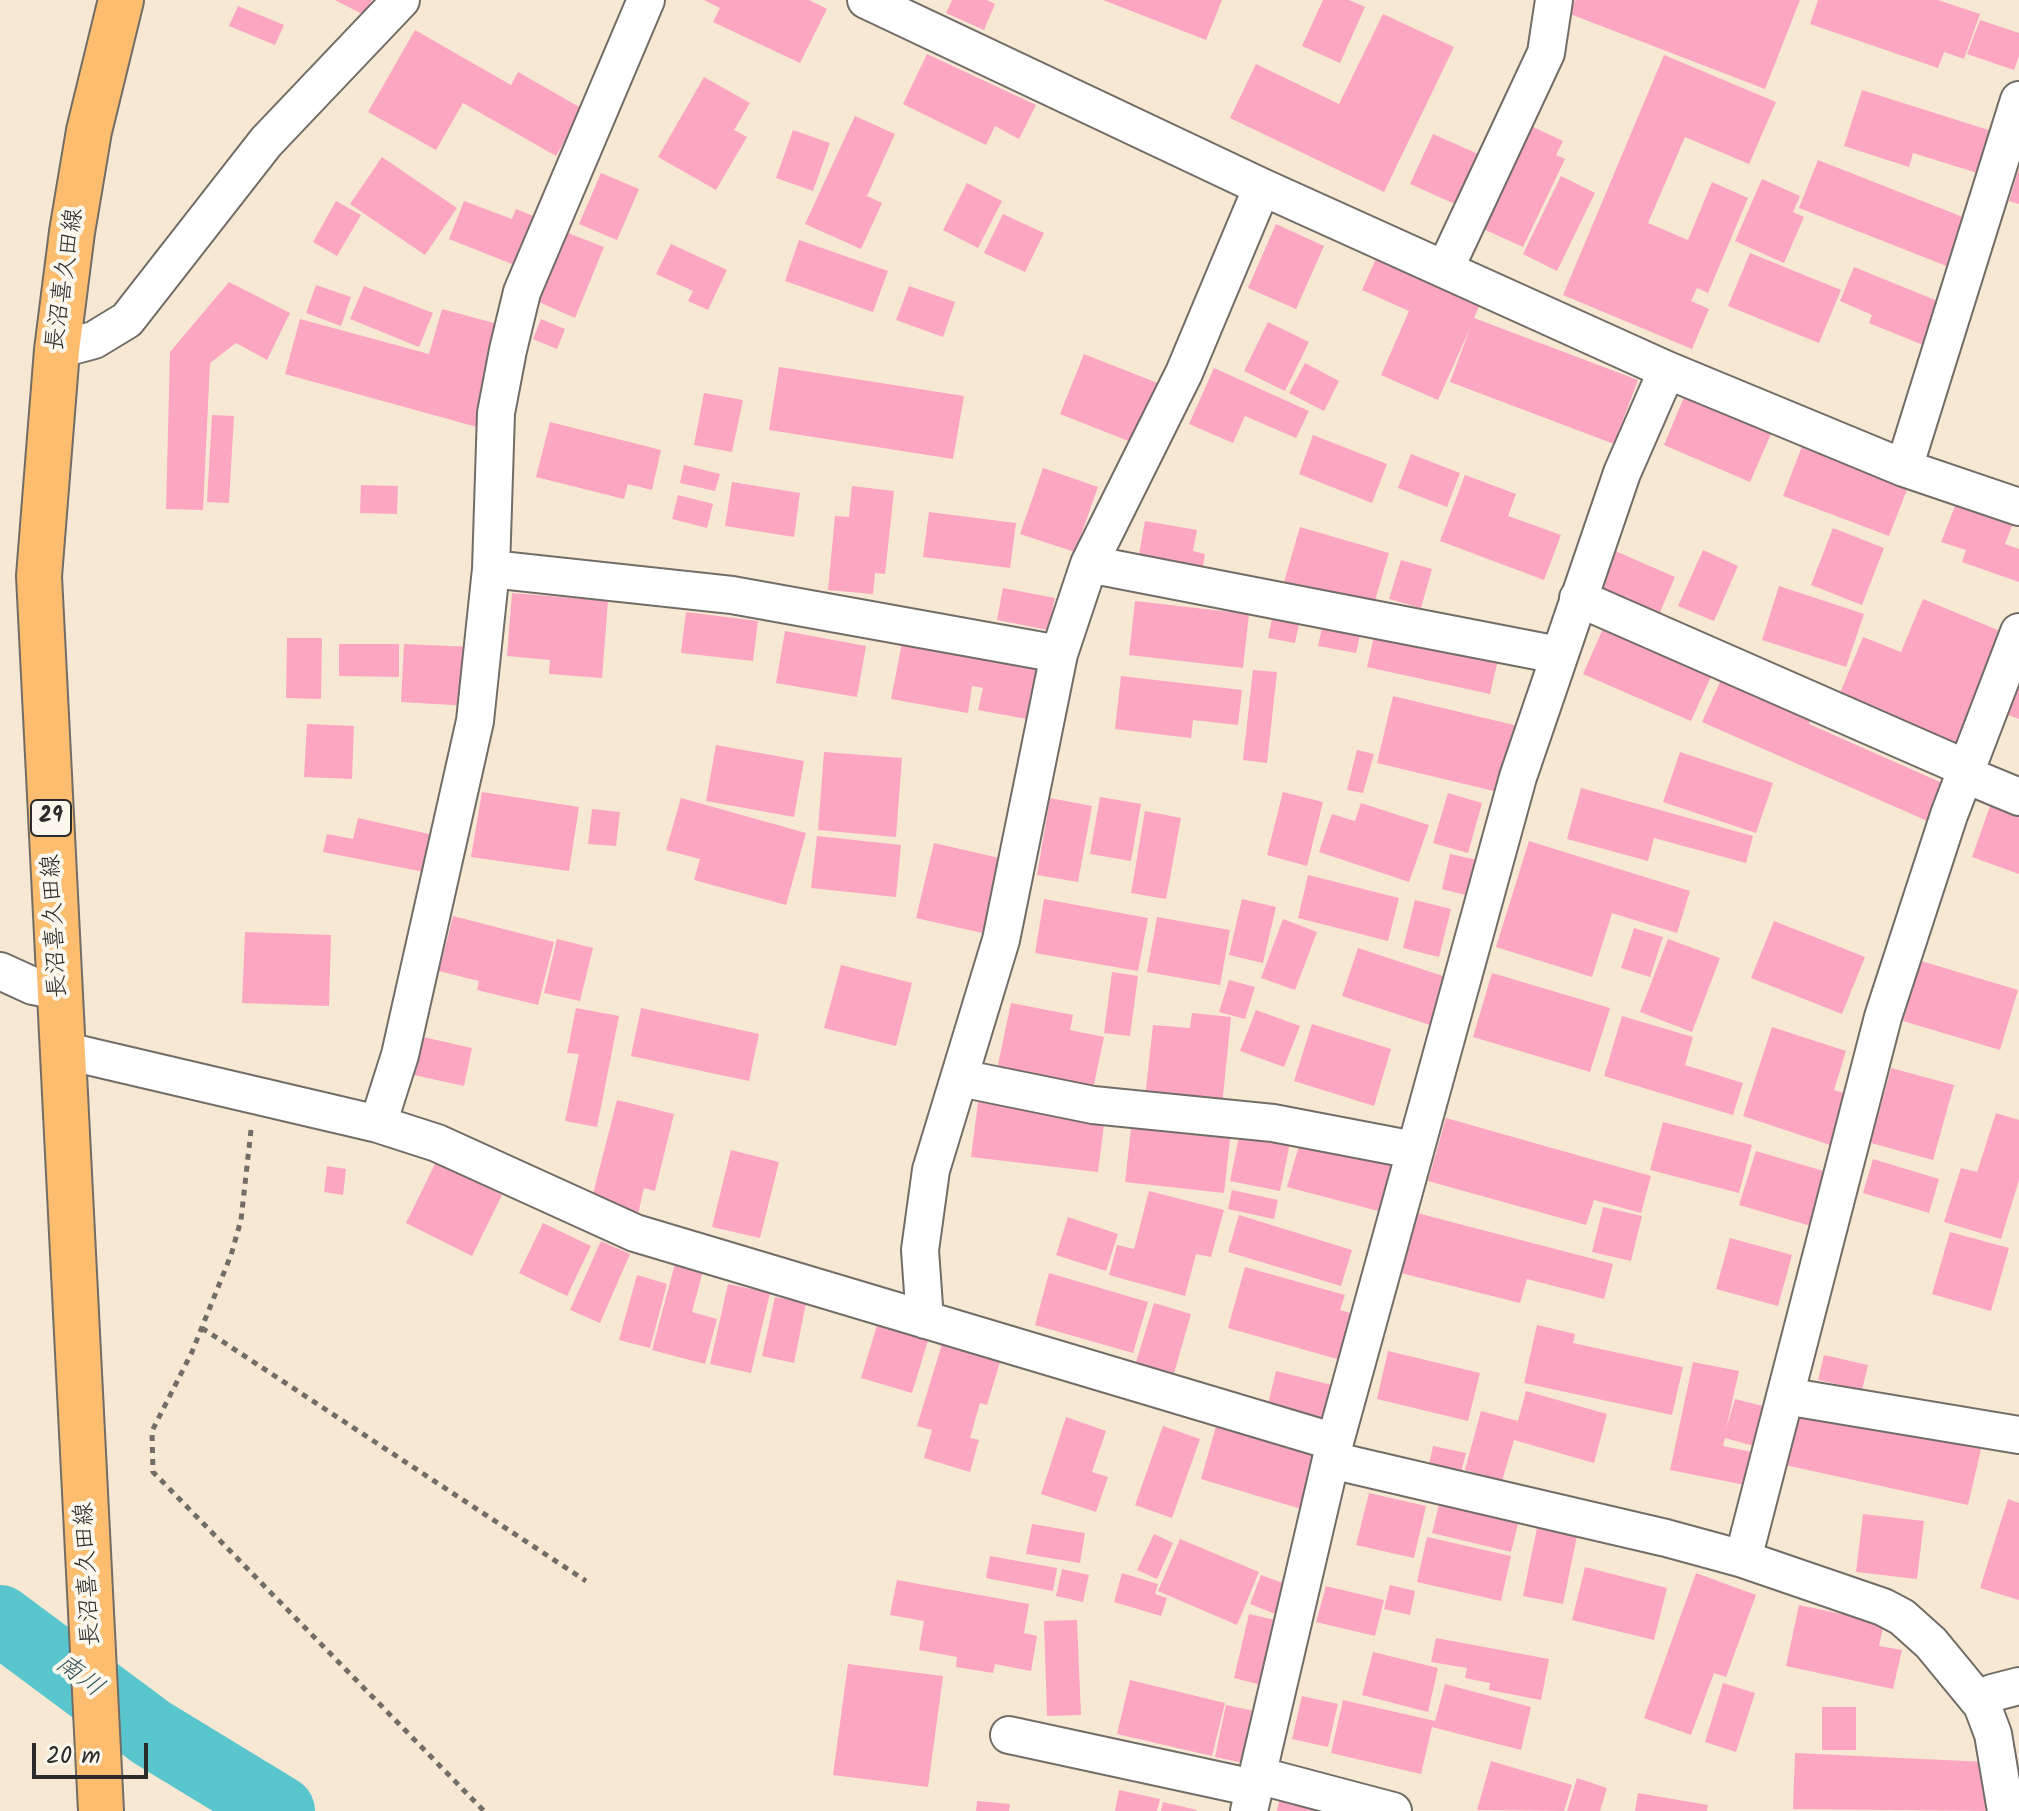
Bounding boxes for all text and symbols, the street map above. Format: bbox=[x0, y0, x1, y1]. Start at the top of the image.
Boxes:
street label: 長沼喜久田線 bbox=[43, 207, 91, 353]
road number: 29 bbox=[31, 800, 71, 836]
street label: 長沼喜久田線 bbox=[39, 853, 75, 999]
street label: 長沼喜久田線 bbox=[72, 1501, 108, 1647]
water label: 南川 bbox=[48, 1650, 108, 1706]
scale bar bbox=[36, 1727, 152, 1777]
text: 20 m bbox=[46, 1737, 101, 1776]

